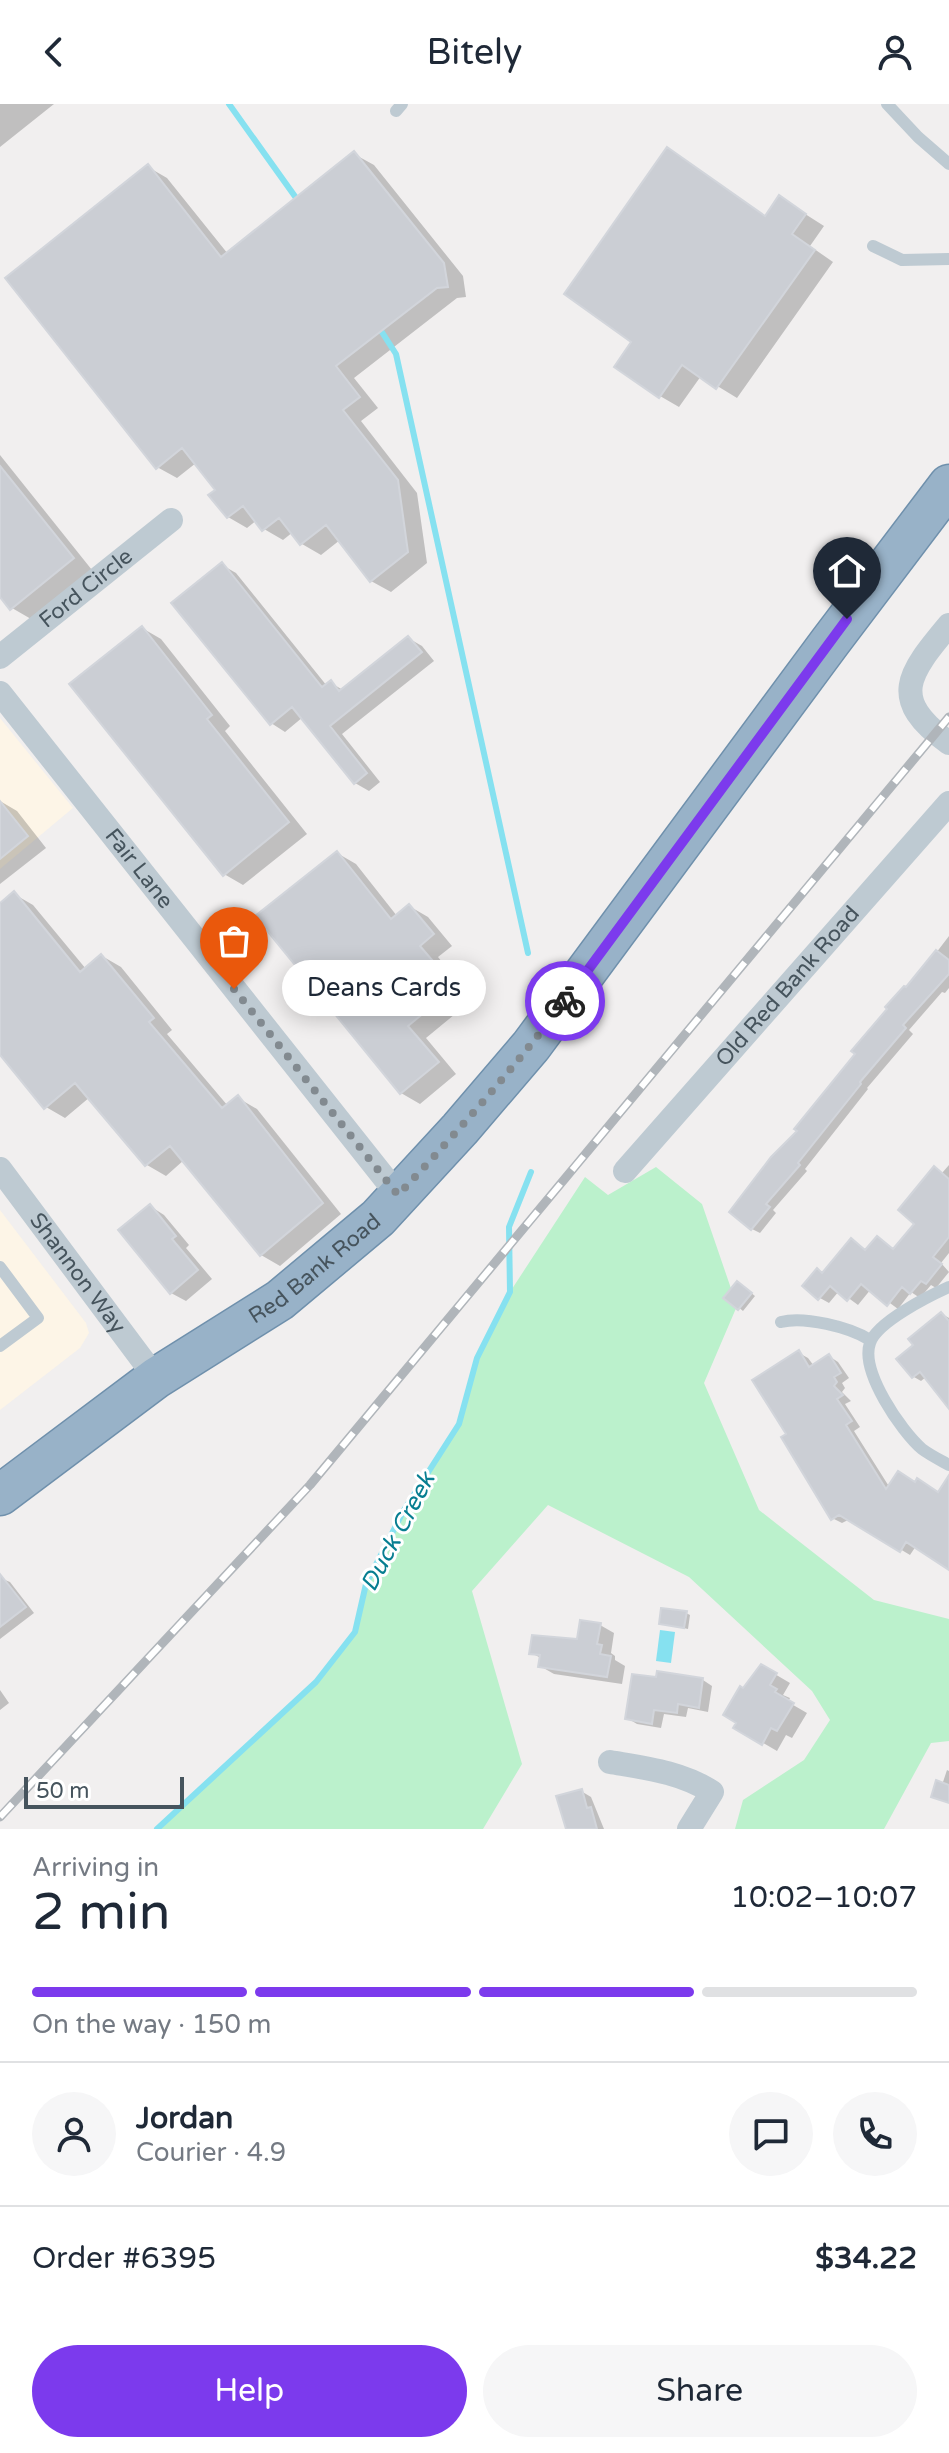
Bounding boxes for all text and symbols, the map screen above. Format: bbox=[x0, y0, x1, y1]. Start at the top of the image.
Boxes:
icon: back bbox=[32, 30, 76, 74]
icon: person bbox=[873, 30, 917, 74]
text: Bitely bbox=[427, 31, 522, 74]
pin bbox=[813, 537, 881, 619]
street label: Ford Circle bbox=[34, 543, 138, 633]
icon: home bbox=[825, 549, 869, 593]
street label: Fair Lane bbox=[100, 823, 179, 914]
street label: Old Red Bank Road bbox=[710, 901, 865, 1072]
pin bbox=[200, 907, 268, 989]
icon: bag bbox=[212, 919, 256, 963]
callout: Deans Cards bbox=[282, 961, 486, 1017]
courier bbox=[525, 961, 605, 1041]
text: Deans Cards bbox=[307, 972, 461, 1003]
icon: bike bbox=[543, 979, 587, 1023]
street label: Shannon Way bbox=[24, 1208, 131, 1339]
street label: Red Bank Road bbox=[244, 1208, 386, 1329]
water label: Duck Creek bbox=[355, 1466, 442, 1596]
scale bar bbox=[24, 1773, 184, 1809]
text: 50 m bbox=[36, 1778, 90, 1804]
text: Arriving in bbox=[32, 1852, 159, 1883]
text: 10:02–10:07 bbox=[730, 1879, 917, 1916]
text: 2 min bbox=[32, 1881, 171, 1944]
text: On the way · 150 m bbox=[32, 2009, 271, 2040]
button: person bbox=[32, 2092, 116, 2176]
button: chat bbox=[729, 2092, 813, 2176]
button: phone bbox=[833, 2092, 917, 2176]
text: Jordan bbox=[136, 2100, 233, 2137]
text: Courier · 4.9 bbox=[136, 2137, 286, 2168]
text: Order #6395 bbox=[32, 2240, 216, 2277]
text: $34.22 bbox=[815, 2240, 917, 2277]
button: Help bbox=[32, 2345, 467, 2437]
button: Share bbox=[483, 2345, 917, 2437]

